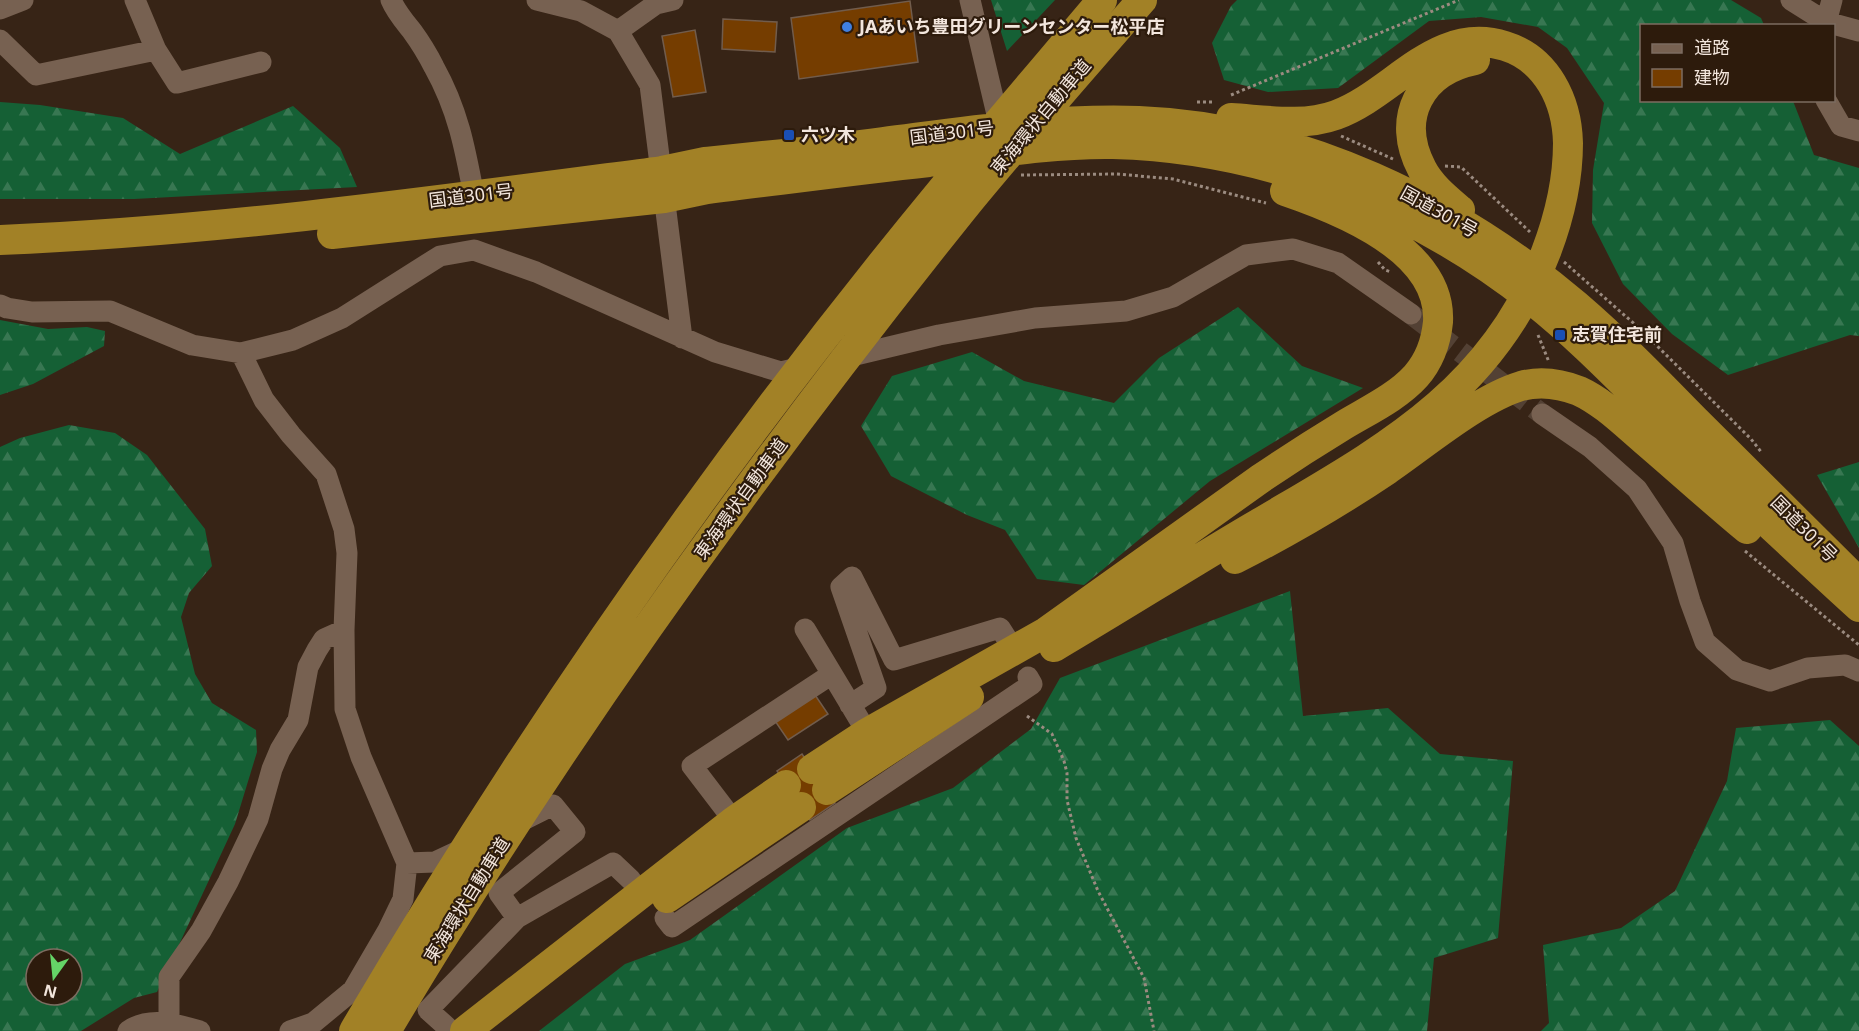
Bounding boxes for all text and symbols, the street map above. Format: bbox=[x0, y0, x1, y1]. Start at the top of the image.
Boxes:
place label: JAあいち豊田グリーンセンター松平店 bbox=[857, 14, 1165, 38]
marker: JAあいち豊田グリーンセンター松平店 bbox=[840, 20, 854, 34]
legend bbox=[1640, 24, 1835, 102]
text: 道路 bbox=[1694, 35, 1730, 59]
street label: 東海環状自動車道 bbox=[985, 53, 1096, 179]
text: 建物 bbox=[1694, 65, 1730, 89]
street label: 国道301号 bbox=[908, 115, 995, 149]
place label: 六ツ木 bbox=[801, 122, 855, 146]
marker: 六ツ木 bbox=[782, 128, 796, 142]
street label: 国道301号 bbox=[427, 178, 514, 212]
street label: 国道301号 bbox=[1397, 180, 1482, 242]
place label: 志賀住宅前 bbox=[1572, 322, 1662, 346]
marker: 志賀住宅前 bbox=[1553, 328, 1567, 342]
street label: 東海環状自動車道 bbox=[688, 433, 792, 564]
street label: 国道301号 bbox=[1766, 490, 1843, 567]
street label: 東海環状自動車道 bbox=[418, 832, 514, 967]
north arrow bbox=[24, 947, 84, 1007]
text: N bbox=[41, 979, 59, 1004]

